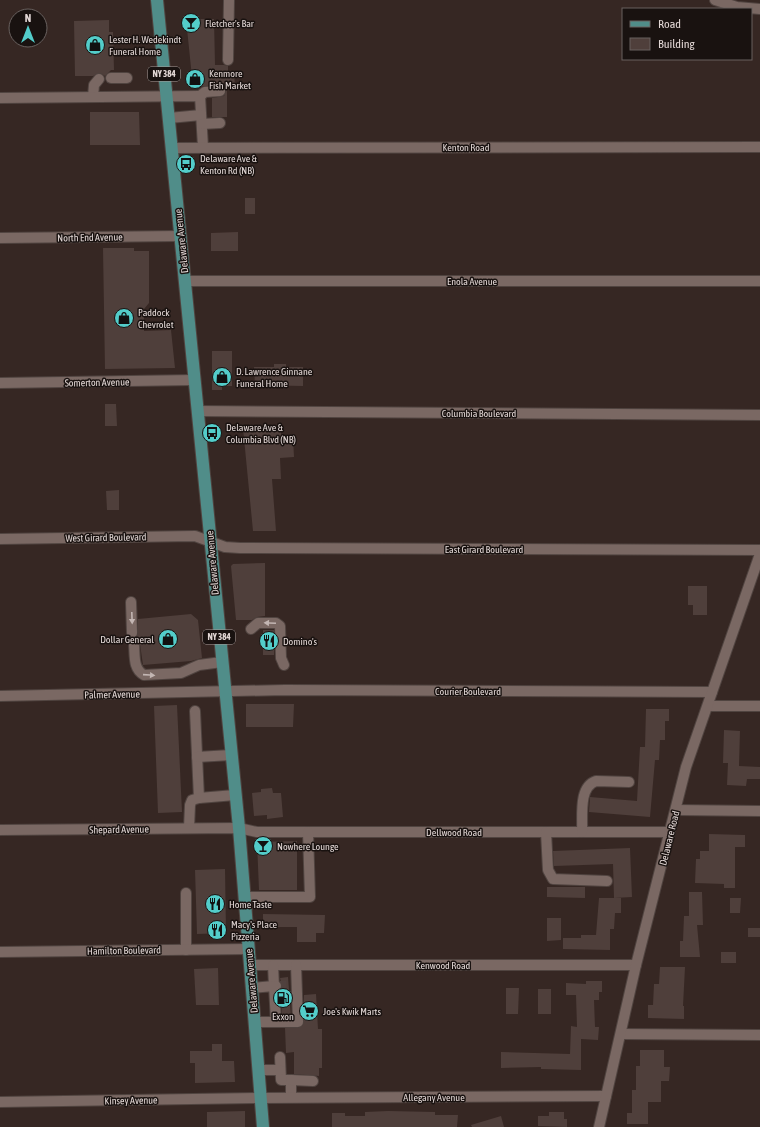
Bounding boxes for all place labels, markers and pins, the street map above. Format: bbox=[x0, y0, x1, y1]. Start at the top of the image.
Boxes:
bar icon: Fletcher's Bar bbox=[180, 12, 202, 34]
place label: Fletcher's Bar bbox=[205, 18, 255, 29]
shop icon: Lester H. Wedekindt Funeral Home bbox=[84, 34, 106, 56]
place label: Lester H. Wedekindt Funeral Home bbox=[109, 34, 181, 57]
shop icon: Kenmore Fish Market bbox=[184, 68, 206, 90]
place label: Kenmore Fish Market bbox=[209, 68, 251, 91]
bus stop icon: Delaware Ave & Kenton Rd (NB) bbox=[175, 153, 197, 175]
place label: Delaware Ave & Kenton Rd (NB) bbox=[200, 153, 258, 176]
shop icon: Paddock Chevrolet bbox=[113, 307, 135, 329]
place label: Paddock Chevrolet bbox=[138, 307, 174, 330]
shop icon: D. Lawrence Ginnane Funeral Home bbox=[211, 366, 233, 388]
place label: D. Lawrence Ginnane Funeral Home bbox=[236, 366, 313, 389]
bus stop icon: Delaware Ave & Columbia Blvd (NB) bbox=[201, 422, 223, 444]
place label: Delaware Ave & Columbia Blvd (NB) bbox=[226, 422, 296, 445]
shop icon: Dollar General bbox=[157, 628, 179, 650]
restaurant icon: Domino's bbox=[258, 630, 280, 652]
place label: Dollar General bbox=[100, 634, 154, 645]
place label: Domino's bbox=[283, 636, 318, 647]
bar icon: Nowhere Lounge bbox=[252, 835, 274, 857]
place label: Nowhere Lounge bbox=[277, 841, 339, 852]
restaurant icon: Home Taste bbox=[204, 893, 226, 915]
place label: Home Taste bbox=[229, 899, 272, 910]
restaurant icon: Macy's Place Pizzeria bbox=[206, 919, 228, 941]
place label: Macy's Place Pizzeria bbox=[231, 919, 278, 942]
fuel station icon: Exxon bbox=[272, 987, 294, 1009]
supermarket icon: Joe's Kwik Marts bbox=[298, 1000, 320, 1022]
place label: Joe's Kwik Marts bbox=[323, 1006, 381, 1017]
place label: Exxon bbox=[272, 1011, 294, 1022]

